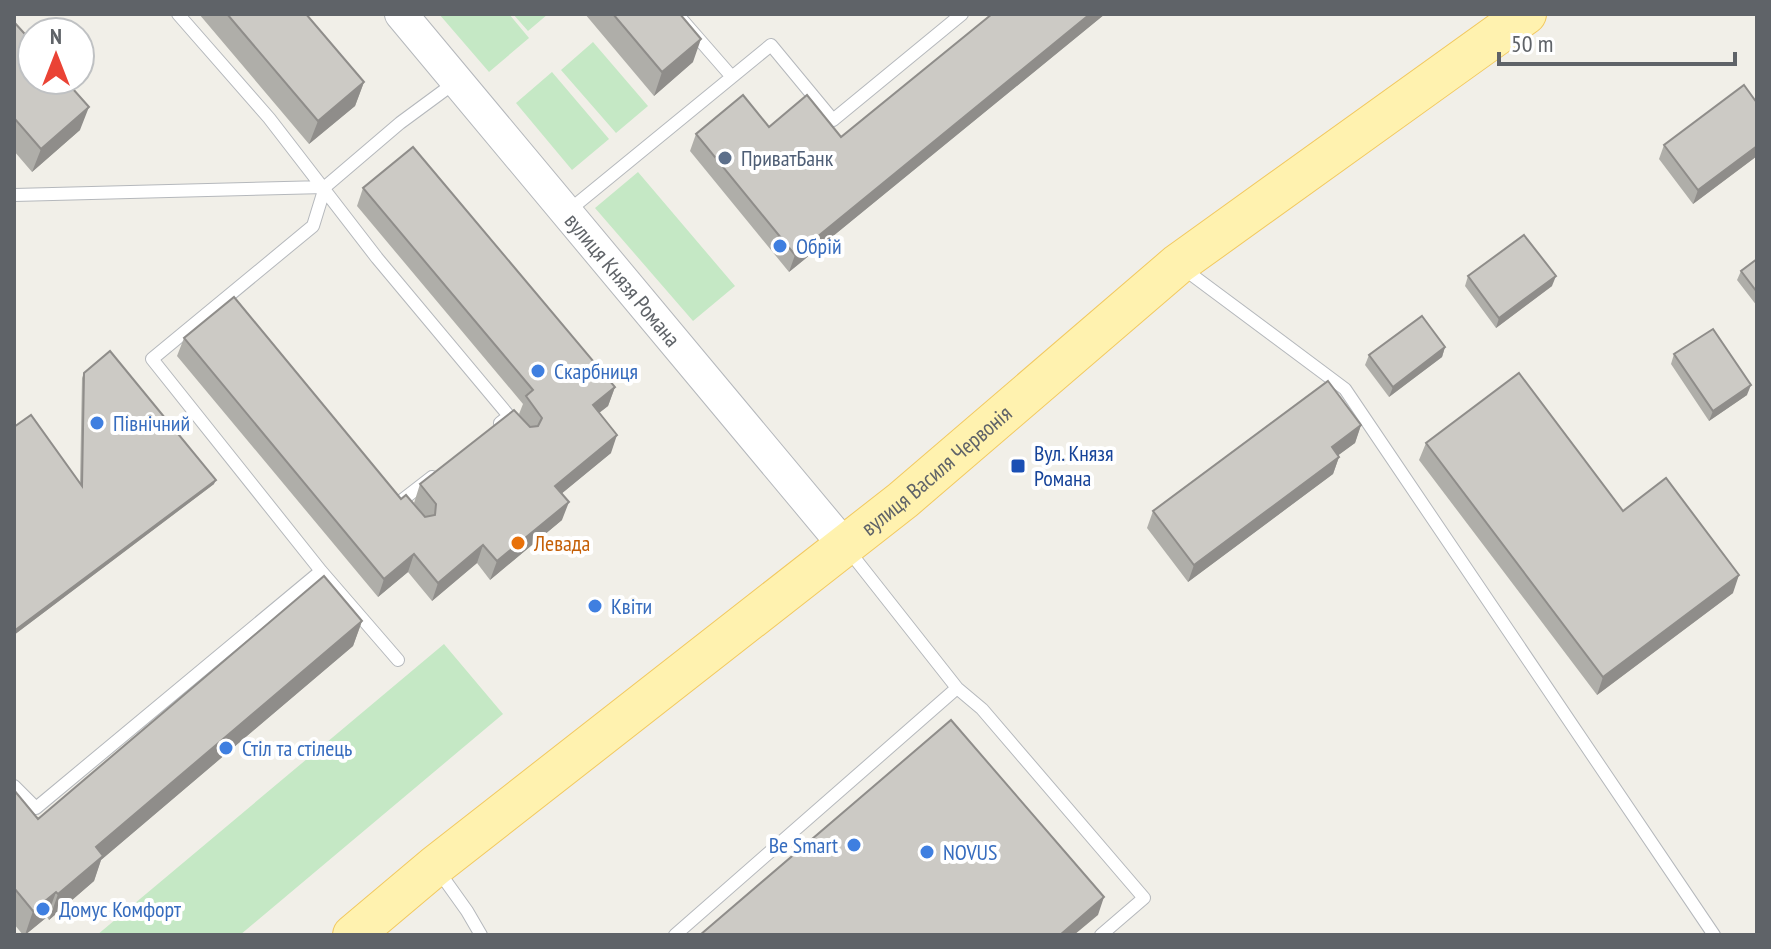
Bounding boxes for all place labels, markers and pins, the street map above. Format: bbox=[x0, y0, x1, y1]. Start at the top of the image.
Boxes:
place label: ПриватБанк bbox=[741, 144, 834, 172]
marker: ПриватБанк bbox=[716, 149, 734, 167]
place label: Обрій bbox=[796, 232, 842, 260]
marker: Обрій bbox=[771, 237, 789, 255]
place label: Скарбниця bbox=[554, 357, 638, 385]
marker: Скарбниця bbox=[529, 362, 547, 380]
place label: Північний bbox=[113, 409, 190, 437]
marker: Північний bbox=[88, 414, 106, 432]
place label: Вул. Князя Романа bbox=[1034, 439, 1114, 492]
marker: Вул. Князя Романа bbox=[1009, 457, 1027, 475]
place label: Левада bbox=[533, 529, 590, 557]
marker: Левада bbox=[509, 534, 527, 552]
place label: Квiти bbox=[611, 592, 652, 620]
marker: Квiти bbox=[586, 597, 604, 615]
place label: Стіл та стілець bbox=[242, 734, 352, 762]
marker: Стіл та стілець bbox=[217, 739, 235, 757]
place label: Be Smart bbox=[769, 831, 838, 859]
marker: Be Smart bbox=[845, 836, 863, 854]
place label: NOVUS bbox=[943, 838, 997, 866]
marker: NOVUS bbox=[918, 843, 936, 861]
place label: Домус Комфорт bbox=[59, 895, 182, 923]
marker: Домус Комфорт bbox=[34, 900, 52, 918]

